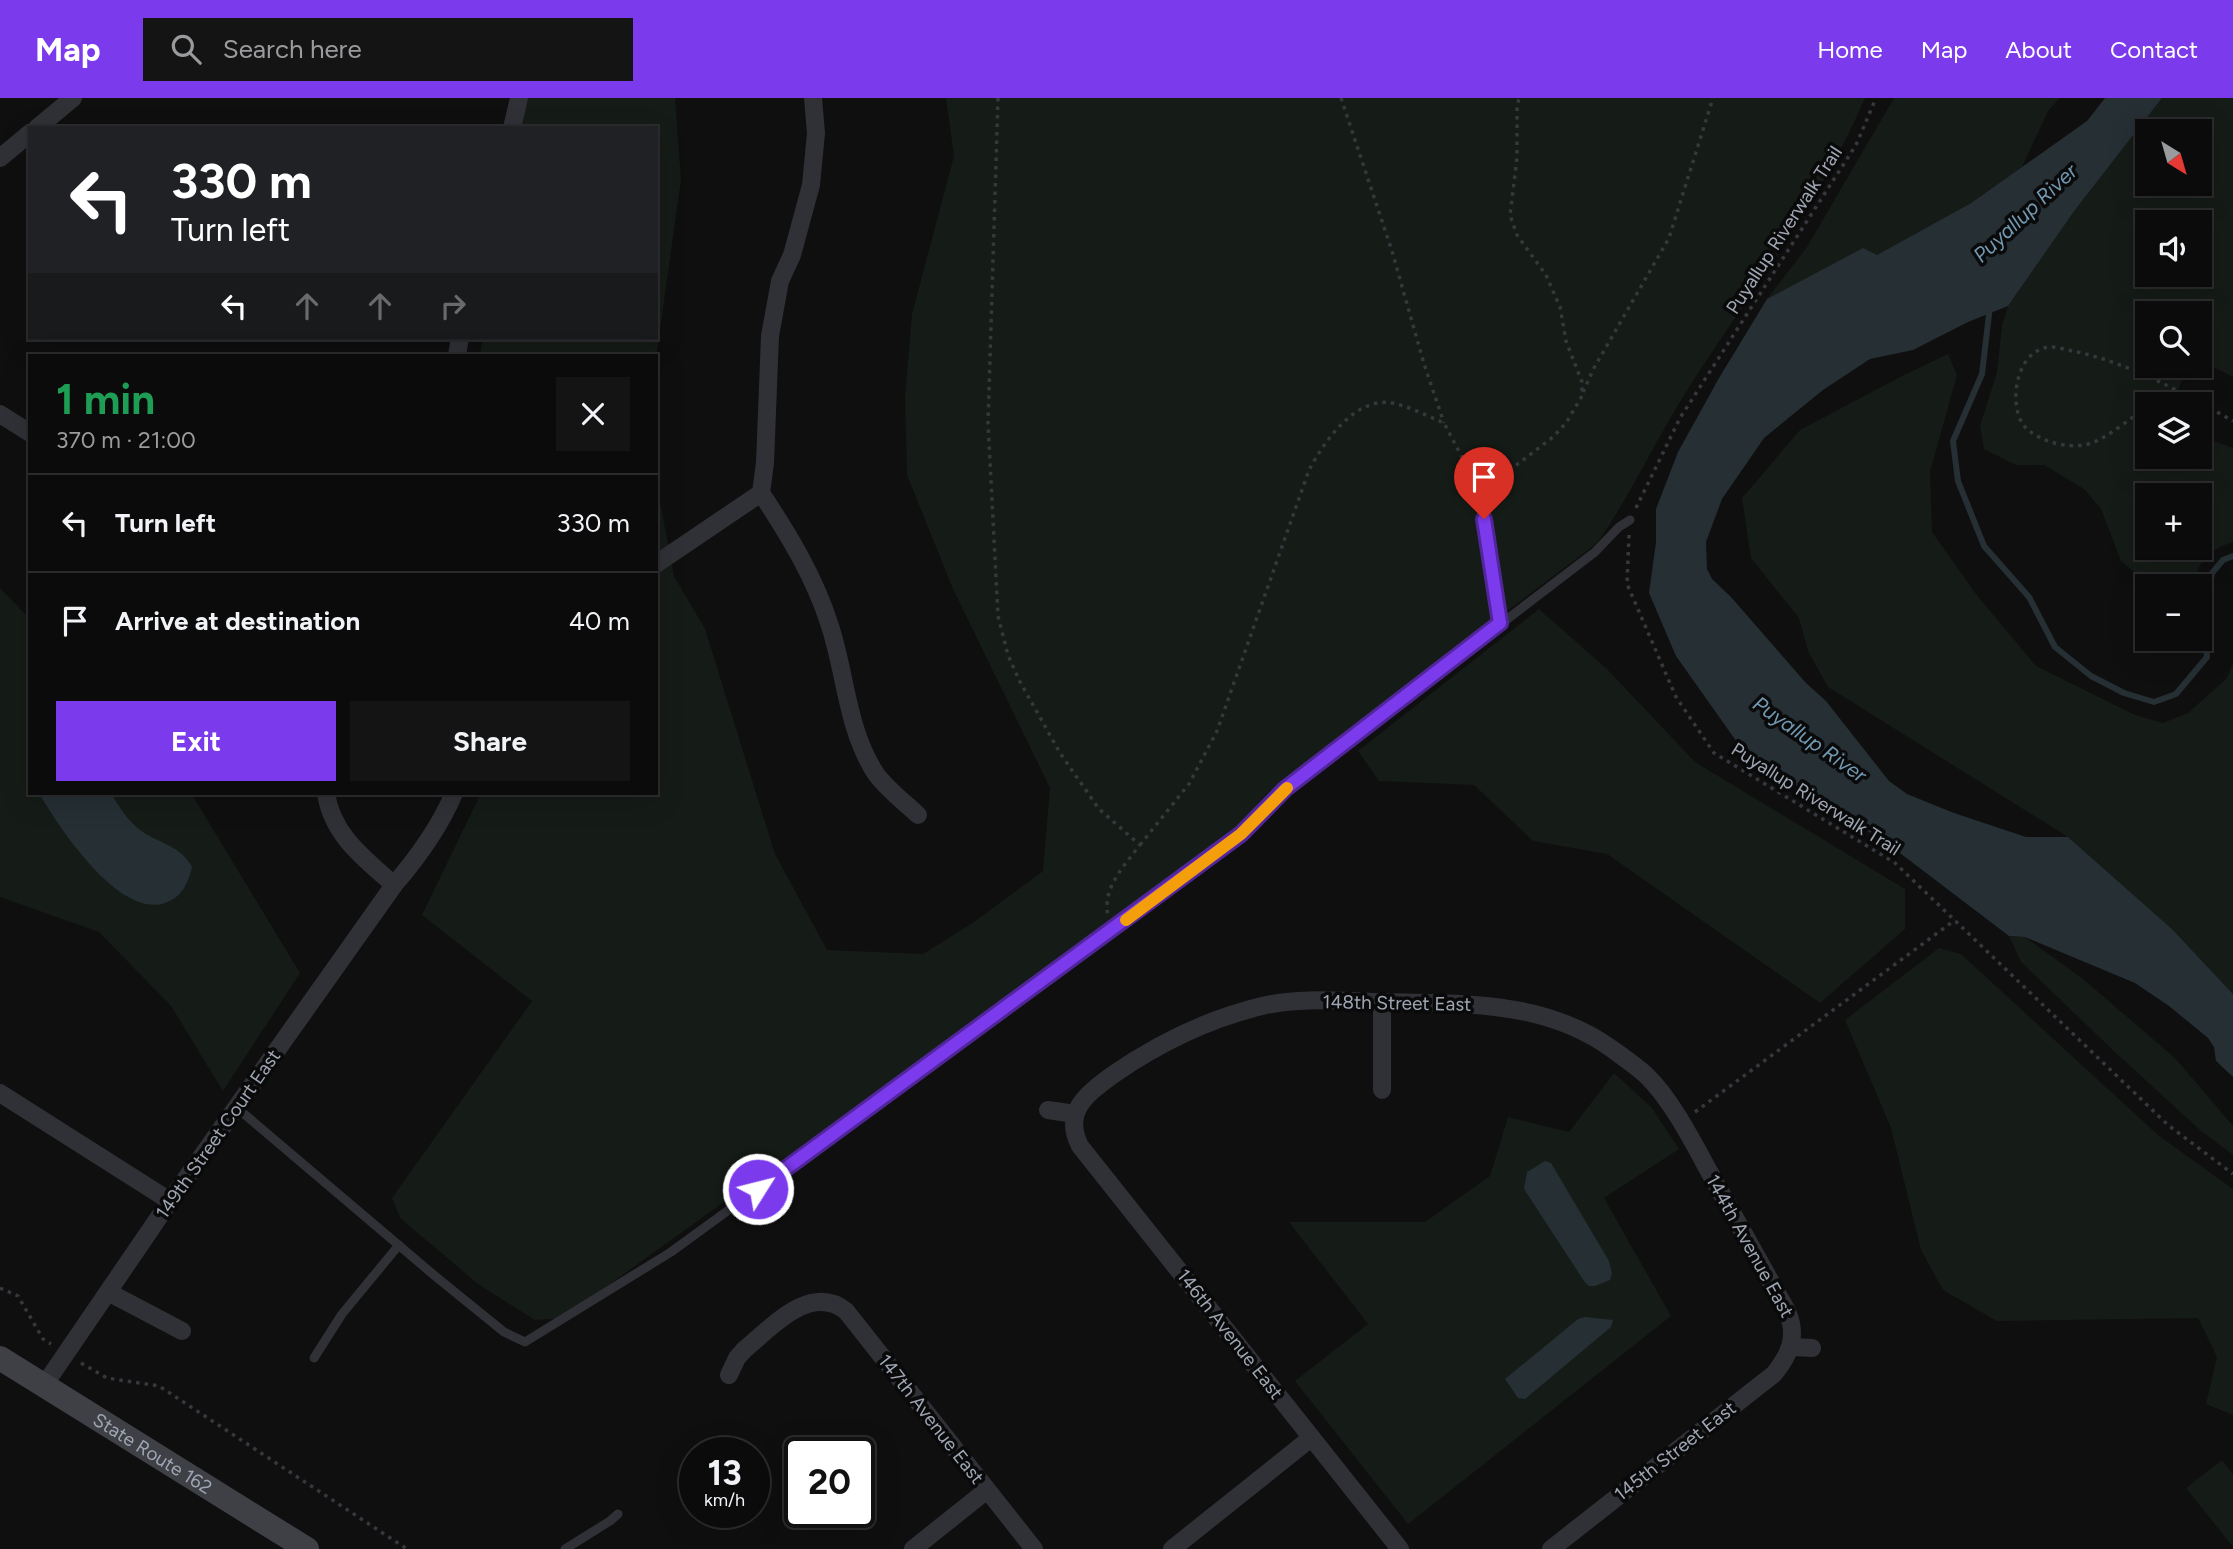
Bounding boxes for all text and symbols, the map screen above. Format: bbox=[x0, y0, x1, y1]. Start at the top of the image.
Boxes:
search box bbox=[143, 18, 633, 81]
text: Map bbox=[35, 30, 101, 69]
icon: search bbox=[167, 30, 205, 68]
text: Search here bbox=[223, 33, 362, 65]
text: Home bbox=[1817, 35, 1883, 64]
text: Map bbox=[1921, 35, 1967, 64]
text: About bbox=[2005, 35, 2072, 64]
text: Contact bbox=[2110, 35, 2198, 64]
north arrow bbox=[2135, 119, 2212, 196]
map controls bbox=[2135, 119, 2212, 651]
street label: Puyallup Riverwalk Trail bbox=[1721, 142, 1847, 318]
text: 330 m bbox=[171, 151, 312, 210]
icon: left bbox=[56, 154, 147, 245]
water label: Puyallup River bbox=[1968, 158, 2083, 267]
button: sound bbox=[2135, 210, 2212, 287]
text: Turn left bbox=[171, 211, 290, 249]
icon: left bbox=[215, 287, 253, 325]
icon: ahead bbox=[288, 287, 326, 325]
icon: ahead bbox=[361, 287, 399, 325]
icon: right bbox=[434, 287, 472, 325]
button: search bbox=[2135, 301, 2212, 378]
text: 1 min bbox=[56, 374, 155, 425]
button: close bbox=[556, 377, 630, 451]
button: layers bbox=[2135, 392, 2212, 469]
text: 370 m · 21:00 bbox=[56, 426, 196, 454]
pin bbox=[1454, 447, 1514, 519]
icon: arrive bbox=[1465, 458, 1503, 496]
button: + bbox=[2135, 483, 2212, 560]
icon: left bbox=[56, 504, 94, 542]
text: Turn left bbox=[115, 507, 216, 539]
text: 330 m bbox=[556, 507, 630, 539]
button: − bbox=[2135, 574, 2212, 651]
icon: arrive bbox=[56, 602, 94, 640]
text: Arrive at destination bbox=[115, 605, 360, 637]
text: 40 m bbox=[569, 605, 630, 637]
water label: Puyallup River bbox=[1748, 691, 1872, 788]
button: Exit bbox=[56, 701, 336, 781]
button: Share bbox=[350, 701, 630, 781]
street label: Puyallup Riverwalk Trail bbox=[1727, 737, 1905, 861]
street label: 148th Street East bbox=[1322, 990, 1472, 1016]
street label: 149th Street Court East bbox=[151, 1045, 285, 1223]
position arrow bbox=[721, 1152, 795, 1226]
street label: 144th Avenue East bbox=[1701, 1171, 1799, 1321]
street label: 146th Avenue East bbox=[1172, 1264, 1288, 1404]
street label: 147th Avenue East bbox=[873, 1350, 989, 1488]
street label: 145th Street East bbox=[1610, 1396, 1740, 1506]
street label: State Route 162 bbox=[89, 1407, 217, 1499]
speed limit sign: 20 bbox=[784, 1437, 875, 1528]
text: 13 bbox=[707, 1452, 742, 1494]
text: km/h bbox=[704, 1489, 745, 1511]

